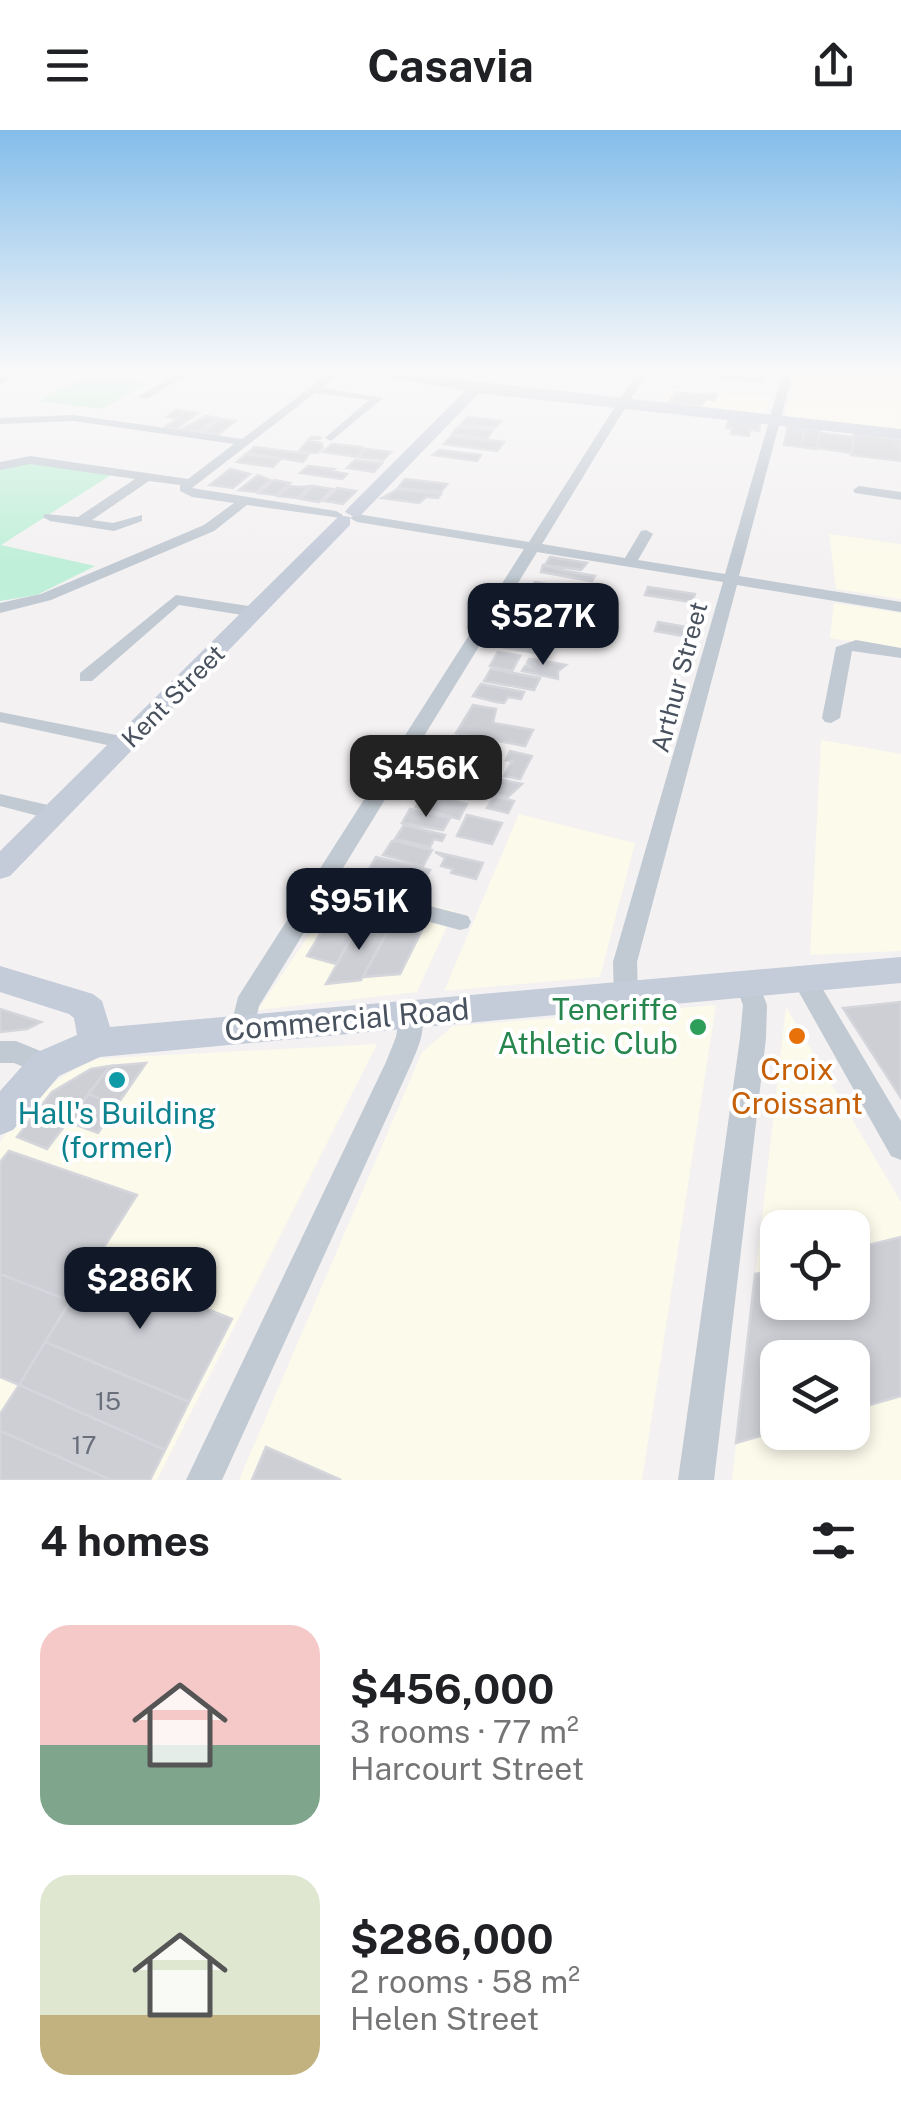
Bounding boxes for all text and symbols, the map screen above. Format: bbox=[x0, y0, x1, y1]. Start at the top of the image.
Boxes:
icon: menu bbox=[40, 38, 95, 93]
icon: share bbox=[806, 38, 861, 93]
text: Casavia bbox=[367, 39, 534, 92]
pin: $527K bbox=[473, 583, 613, 668]
text: $527K bbox=[490, 597, 596, 634]
street label: Arthur Street bbox=[644, 598, 714, 756]
street label: Kent Street bbox=[115, 638, 231, 754]
pin: $456K bbox=[356, 735, 496, 820]
text: $456K bbox=[372, 749, 480, 786]
pin: $951K bbox=[289, 868, 429, 953]
text: $951K bbox=[308, 882, 410, 919]
street label: Commercial Road bbox=[223, 990, 471, 1048]
place label: Teneriffe Athletic Club bbox=[497, 991, 678, 1061]
marker: Teneriffe Athletic Club bbox=[687, 1016, 709, 1038]
marker: Croix Croissant bbox=[786, 1025, 808, 1047]
place label: Croix Croissant bbox=[731, 1051, 863, 1121]
marker: Hall's Building (former) bbox=[106, 1069, 128, 1091]
place label: Hall's Building (former) bbox=[18, 1095, 216, 1165]
map controls bbox=[760, 1210, 870, 1450]
button: locate bbox=[760, 1210, 870, 1320]
pin: $286K bbox=[70, 1247, 210, 1332]
text: $286K bbox=[86, 1261, 194, 1298]
button: layers bbox=[760, 1340, 870, 1450]
house number: 15 bbox=[95, 1386, 121, 1416]
house number: 17 bbox=[71, 1430, 97, 1460]
icon: filters bbox=[806, 1513, 861, 1568]
text: 4 homes bbox=[40, 1516, 210, 1565]
text: $456,000 bbox=[350, 1664, 554, 1713]
icon: home bbox=[120, 1665, 240, 1785]
text: 3 rooms · 77 m² bbox=[350, 1713, 579, 1750]
text: Harcourt Street bbox=[350, 1750, 584, 1787]
text: $286,000 bbox=[350, 1914, 554, 1963]
icon: home bbox=[120, 1915, 240, 2035]
text: 2 rooms · 58 m² bbox=[350, 1963, 580, 2000]
text: Helen Street bbox=[350, 2000, 539, 2037]

